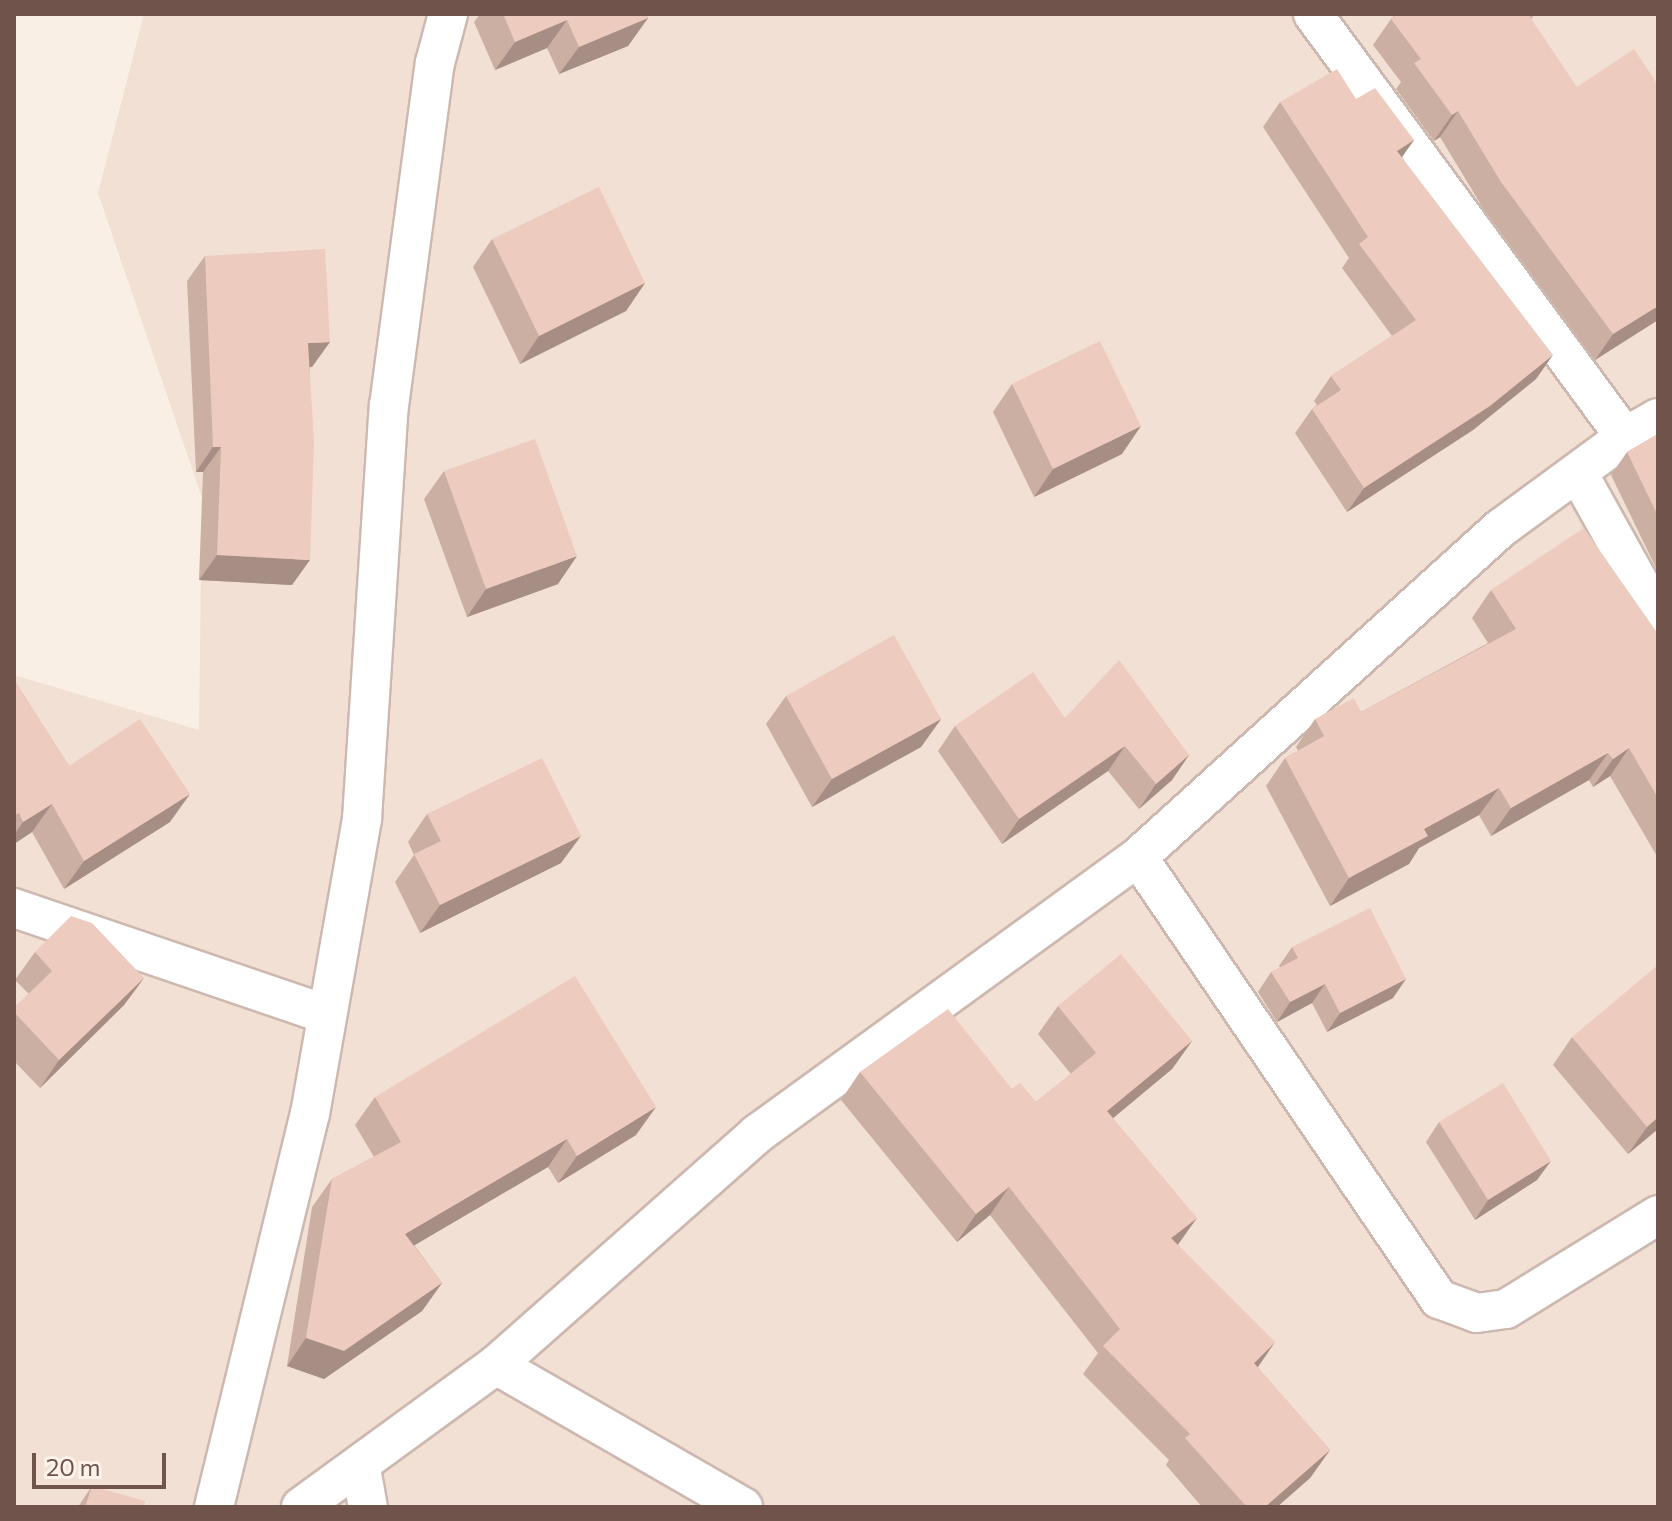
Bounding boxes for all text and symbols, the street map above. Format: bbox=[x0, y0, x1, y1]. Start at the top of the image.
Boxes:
scale bar bbox=[36, 1437, 170, 1487]
text: 20 m bbox=[46, 1452, 100, 1481]

